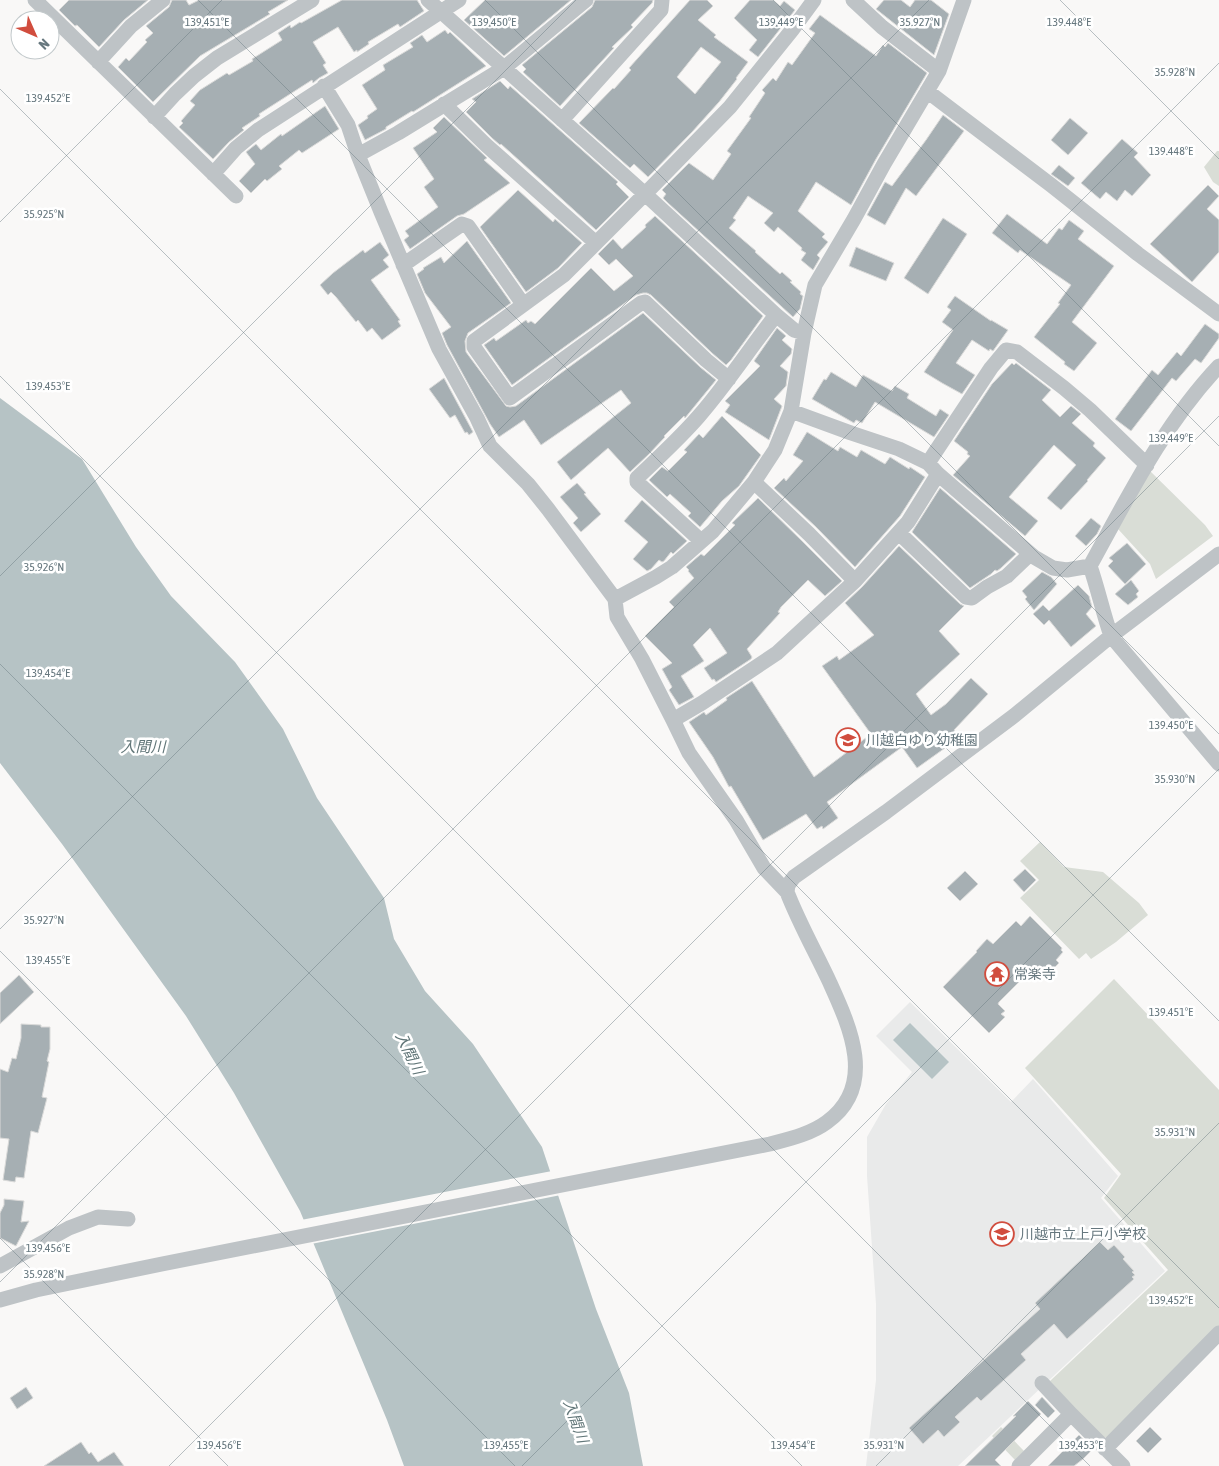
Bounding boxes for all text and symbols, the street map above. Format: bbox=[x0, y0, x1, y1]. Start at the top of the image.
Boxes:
north arrow bbox=[10, 10, 60, 60]
text: 139.451°E bbox=[185, 15, 229, 29]
text: 139.450°E bbox=[472, 15, 516, 29]
text: 139.449°E bbox=[759, 15, 803, 29]
text: 35.927°N bbox=[900, 15, 940, 29]
text: 139.448°E bbox=[1047, 15, 1091, 29]
text: N bbox=[36, 36, 53, 53]
text: 35.928°N bbox=[1155, 65, 1195, 79]
text: 139.452°E bbox=[26, 91, 70, 105]
text: 139.448°E bbox=[1149, 144, 1193, 158]
text: 35.925°N bbox=[24, 207, 64, 221]
text: 139.453°E bbox=[26, 379, 70, 393]
text: 139.449°E bbox=[1149, 431, 1193, 445]
text: 35.926°N bbox=[24, 560, 64, 574]
text: 139.454°E bbox=[26, 666, 70, 680]
text: 139.450°E bbox=[1149, 718, 1193, 732]
school or university icon: 川越白ゆり幼稚園 bbox=[835, 727, 861, 753]
place label: 川越白ゆり幼稚園 bbox=[866, 732, 978, 748]
water label: 入間川 bbox=[120, 738, 167, 755]
text: 35.930°N bbox=[1155, 772, 1195, 786]
text: 35.927°N bbox=[24, 913, 64, 927]
text: 139.455°E bbox=[26, 953, 70, 967]
temple icon: 常楽寺 bbox=[984, 961, 1010, 987]
place label: 常楽寺 bbox=[1014, 966, 1056, 982]
text: 139.451°E bbox=[1149, 1005, 1193, 1019]
water label: 入間川 bbox=[392, 1029, 428, 1079]
text: 35.931°N bbox=[1155, 1125, 1195, 1139]
school or university icon: 川越市立上戸小学校 bbox=[989, 1221, 1015, 1247]
place label: 川越市立上戸小学校 bbox=[1020, 1226, 1146, 1242]
text: 139.456°E bbox=[26, 1241, 70, 1255]
text: 35.928°N bbox=[24, 1267, 64, 1281]
text: 139.452°E bbox=[1149, 1293, 1193, 1307]
water label: 入間川 bbox=[560, 1397, 592, 1447]
text: 139.456°E bbox=[197, 1438, 241, 1452]
text: 139.455°E bbox=[484, 1438, 528, 1452]
text: 139.454°E bbox=[771, 1438, 815, 1452]
text: 35.931°N bbox=[864, 1438, 904, 1452]
text: 139.453°E bbox=[1059, 1438, 1103, 1452]

